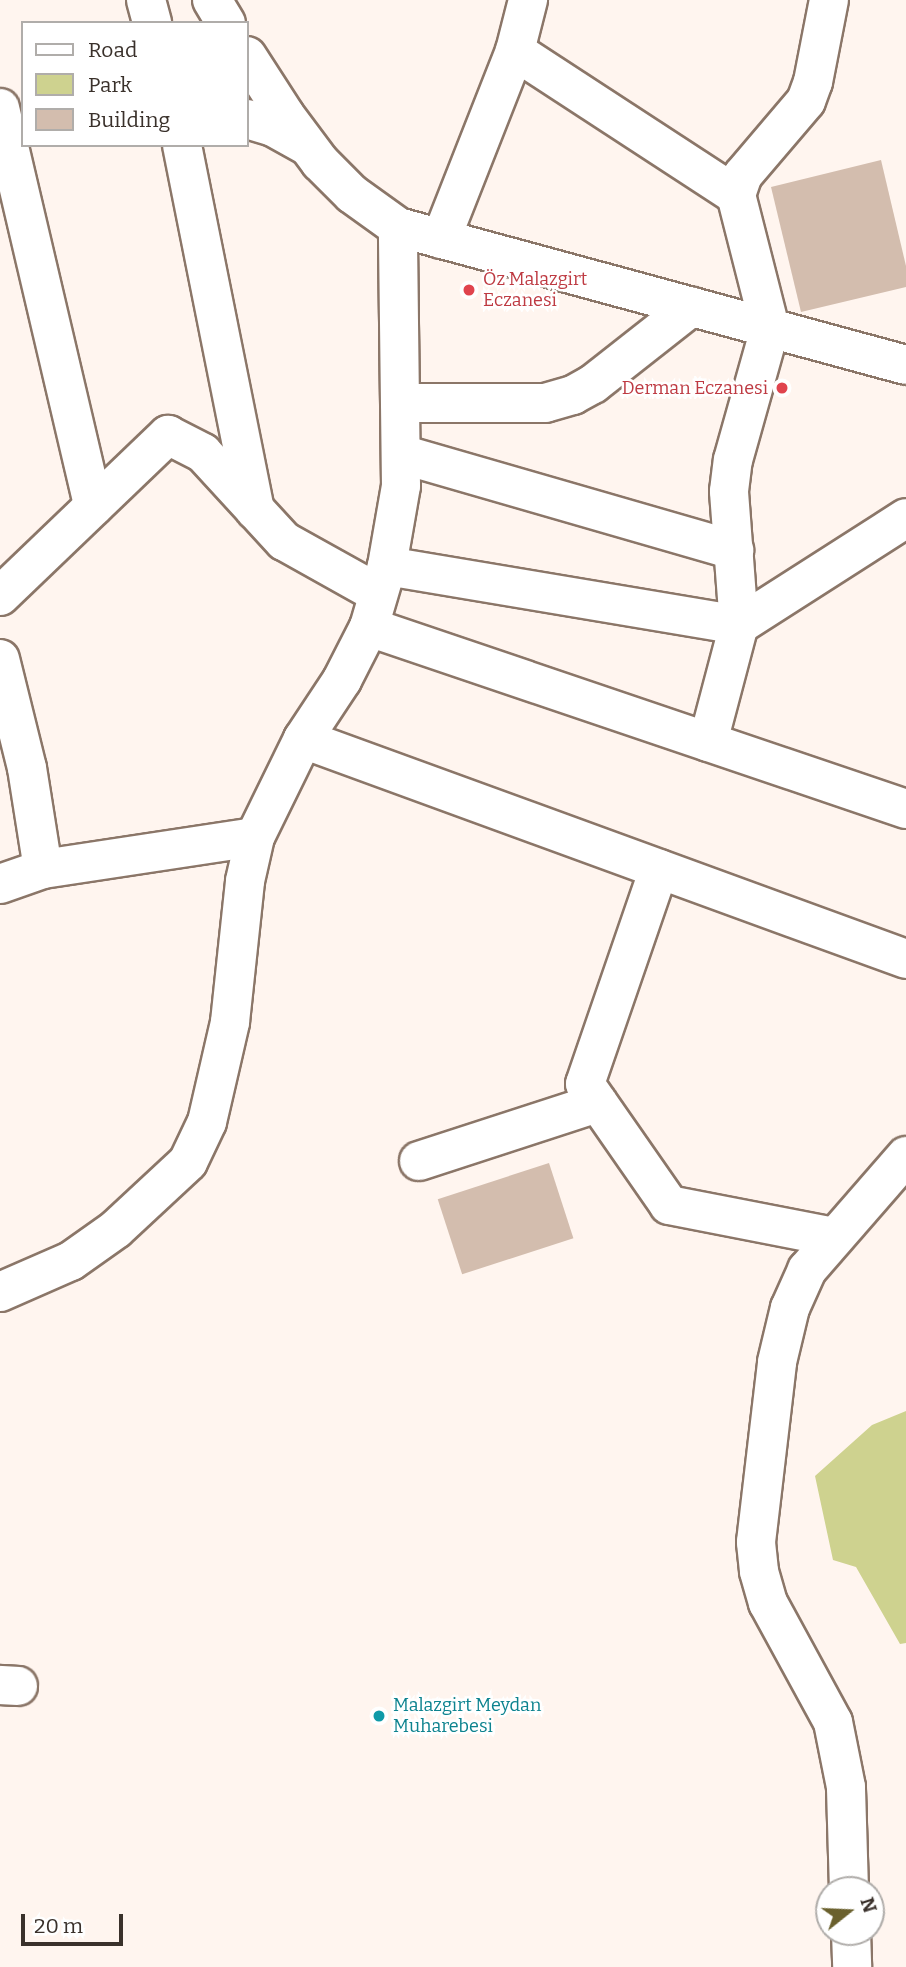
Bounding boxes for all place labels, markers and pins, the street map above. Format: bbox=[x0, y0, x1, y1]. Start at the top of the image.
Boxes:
place label: Öz Malazgirt Eczanesi bbox=[483, 269, 587, 312]
marker: Öz Malazgirt Eczanesi bbox=[461, 282, 477, 298]
place label: Derman Eczanesi bbox=[622, 377, 768, 399]
marker: Derman Eczanesi bbox=[774, 380, 790, 396]
place label: Malazgirt Meydan Muharebesi bbox=[393, 1695, 541, 1738]
marker: Malazgirt Meydan Muharebesi bbox=[371, 1708, 387, 1724]

